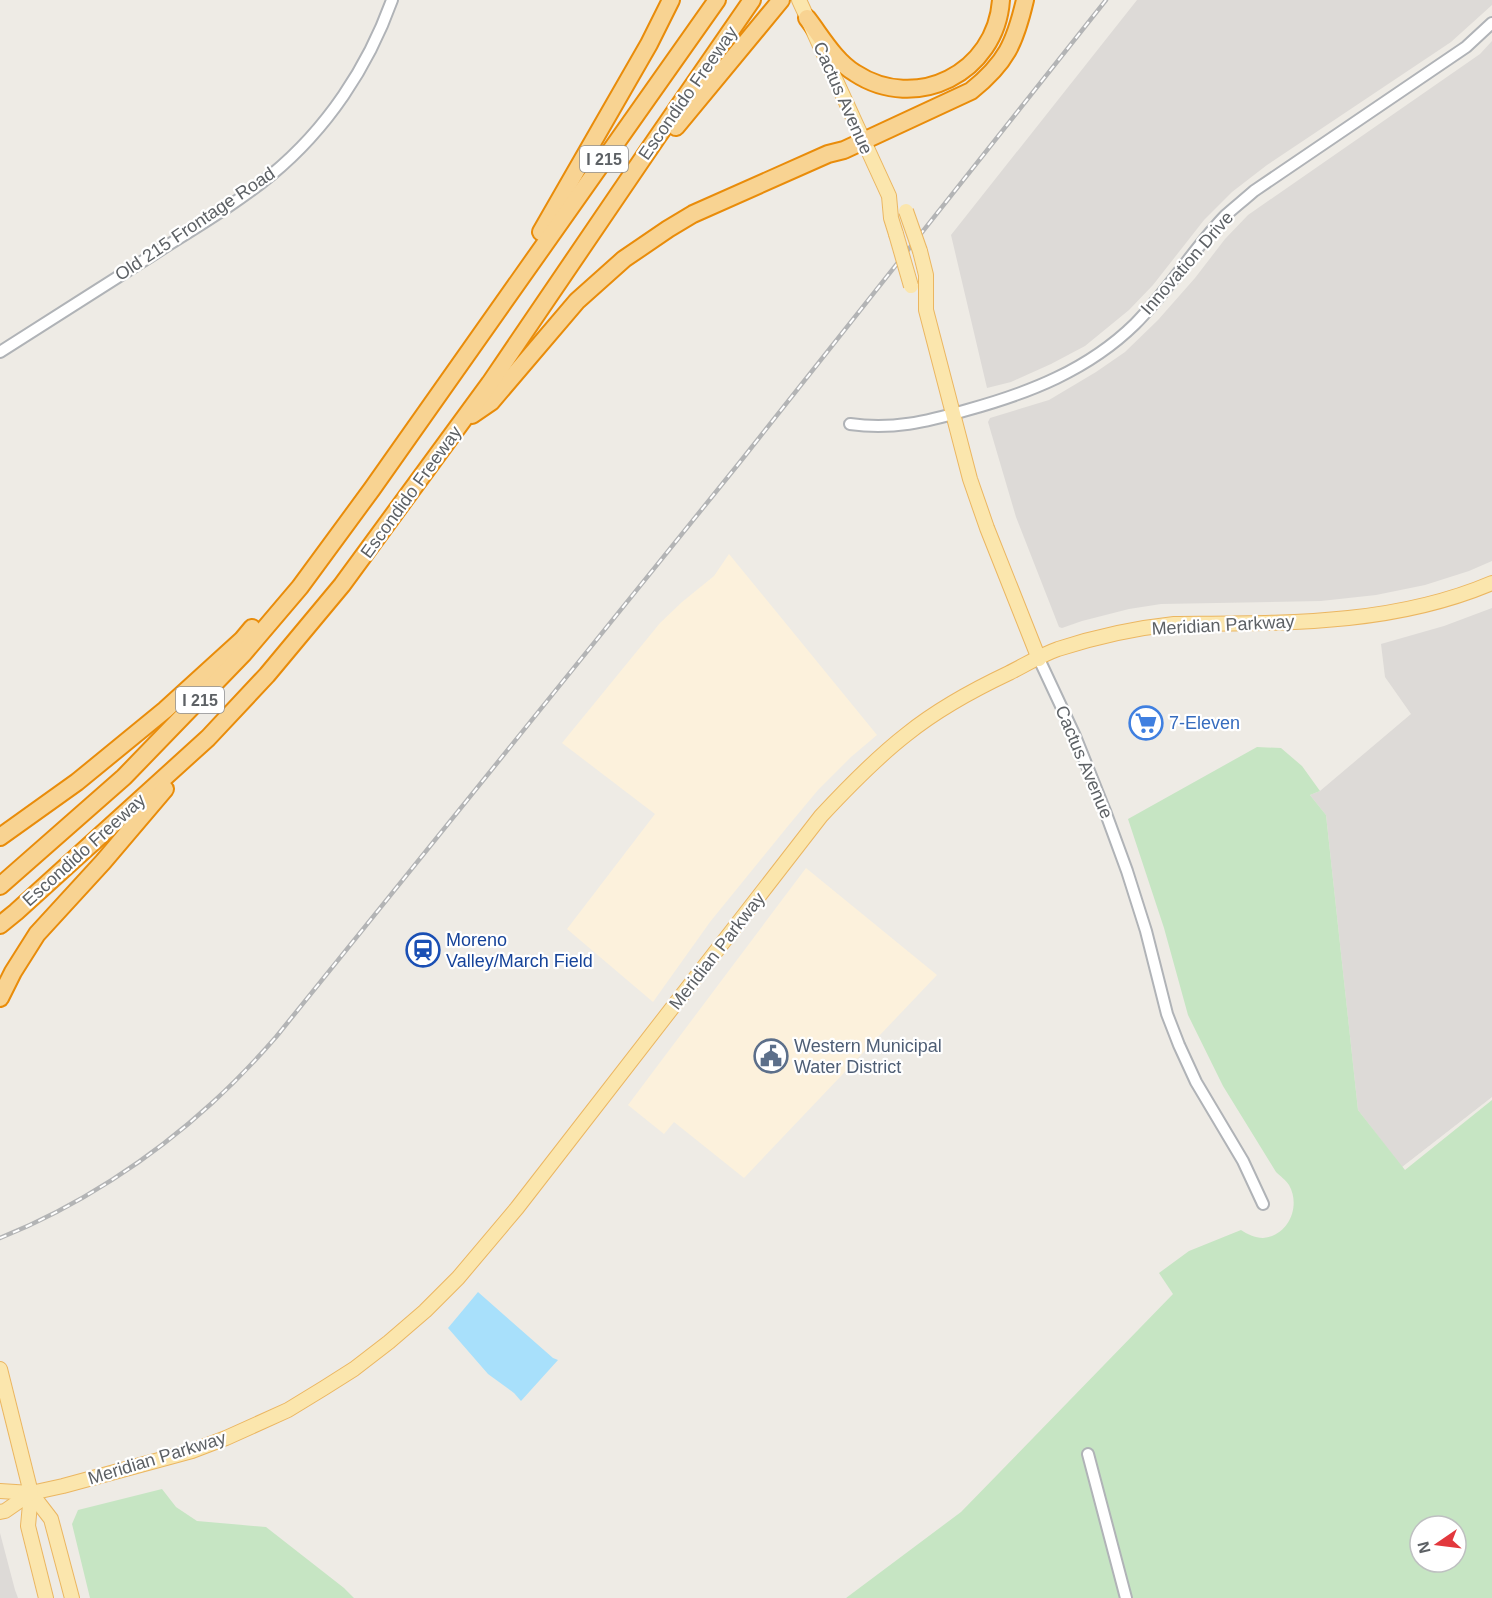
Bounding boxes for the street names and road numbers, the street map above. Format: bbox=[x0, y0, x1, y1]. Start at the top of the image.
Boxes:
street label: Escondido Freeway bbox=[634, 23, 742, 163]
street label: Cactus Avenue bbox=[809, 39, 877, 157]
road number: I 215 bbox=[580, 146, 628, 172]
street label: Old 215 Frontage Road bbox=[111, 163, 279, 285]
street label: Innovation Drive bbox=[1137, 207, 1237, 319]
street label: Escondido Freeway bbox=[356, 422, 466, 562]
street label: Meridian Parkway bbox=[1151, 611, 1295, 639]
road number: I 215 bbox=[176, 687, 224, 713]
street label: Cactus Avenue bbox=[1051, 703, 1117, 821]
street label: Escondido Freeway bbox=[19, 790, 149, 910]
street label: Meridian Parkway bbox=[665, 888, 769, 1014]
street label: Meridian Parkway bbox=[86, 1428, 228, 1488]

